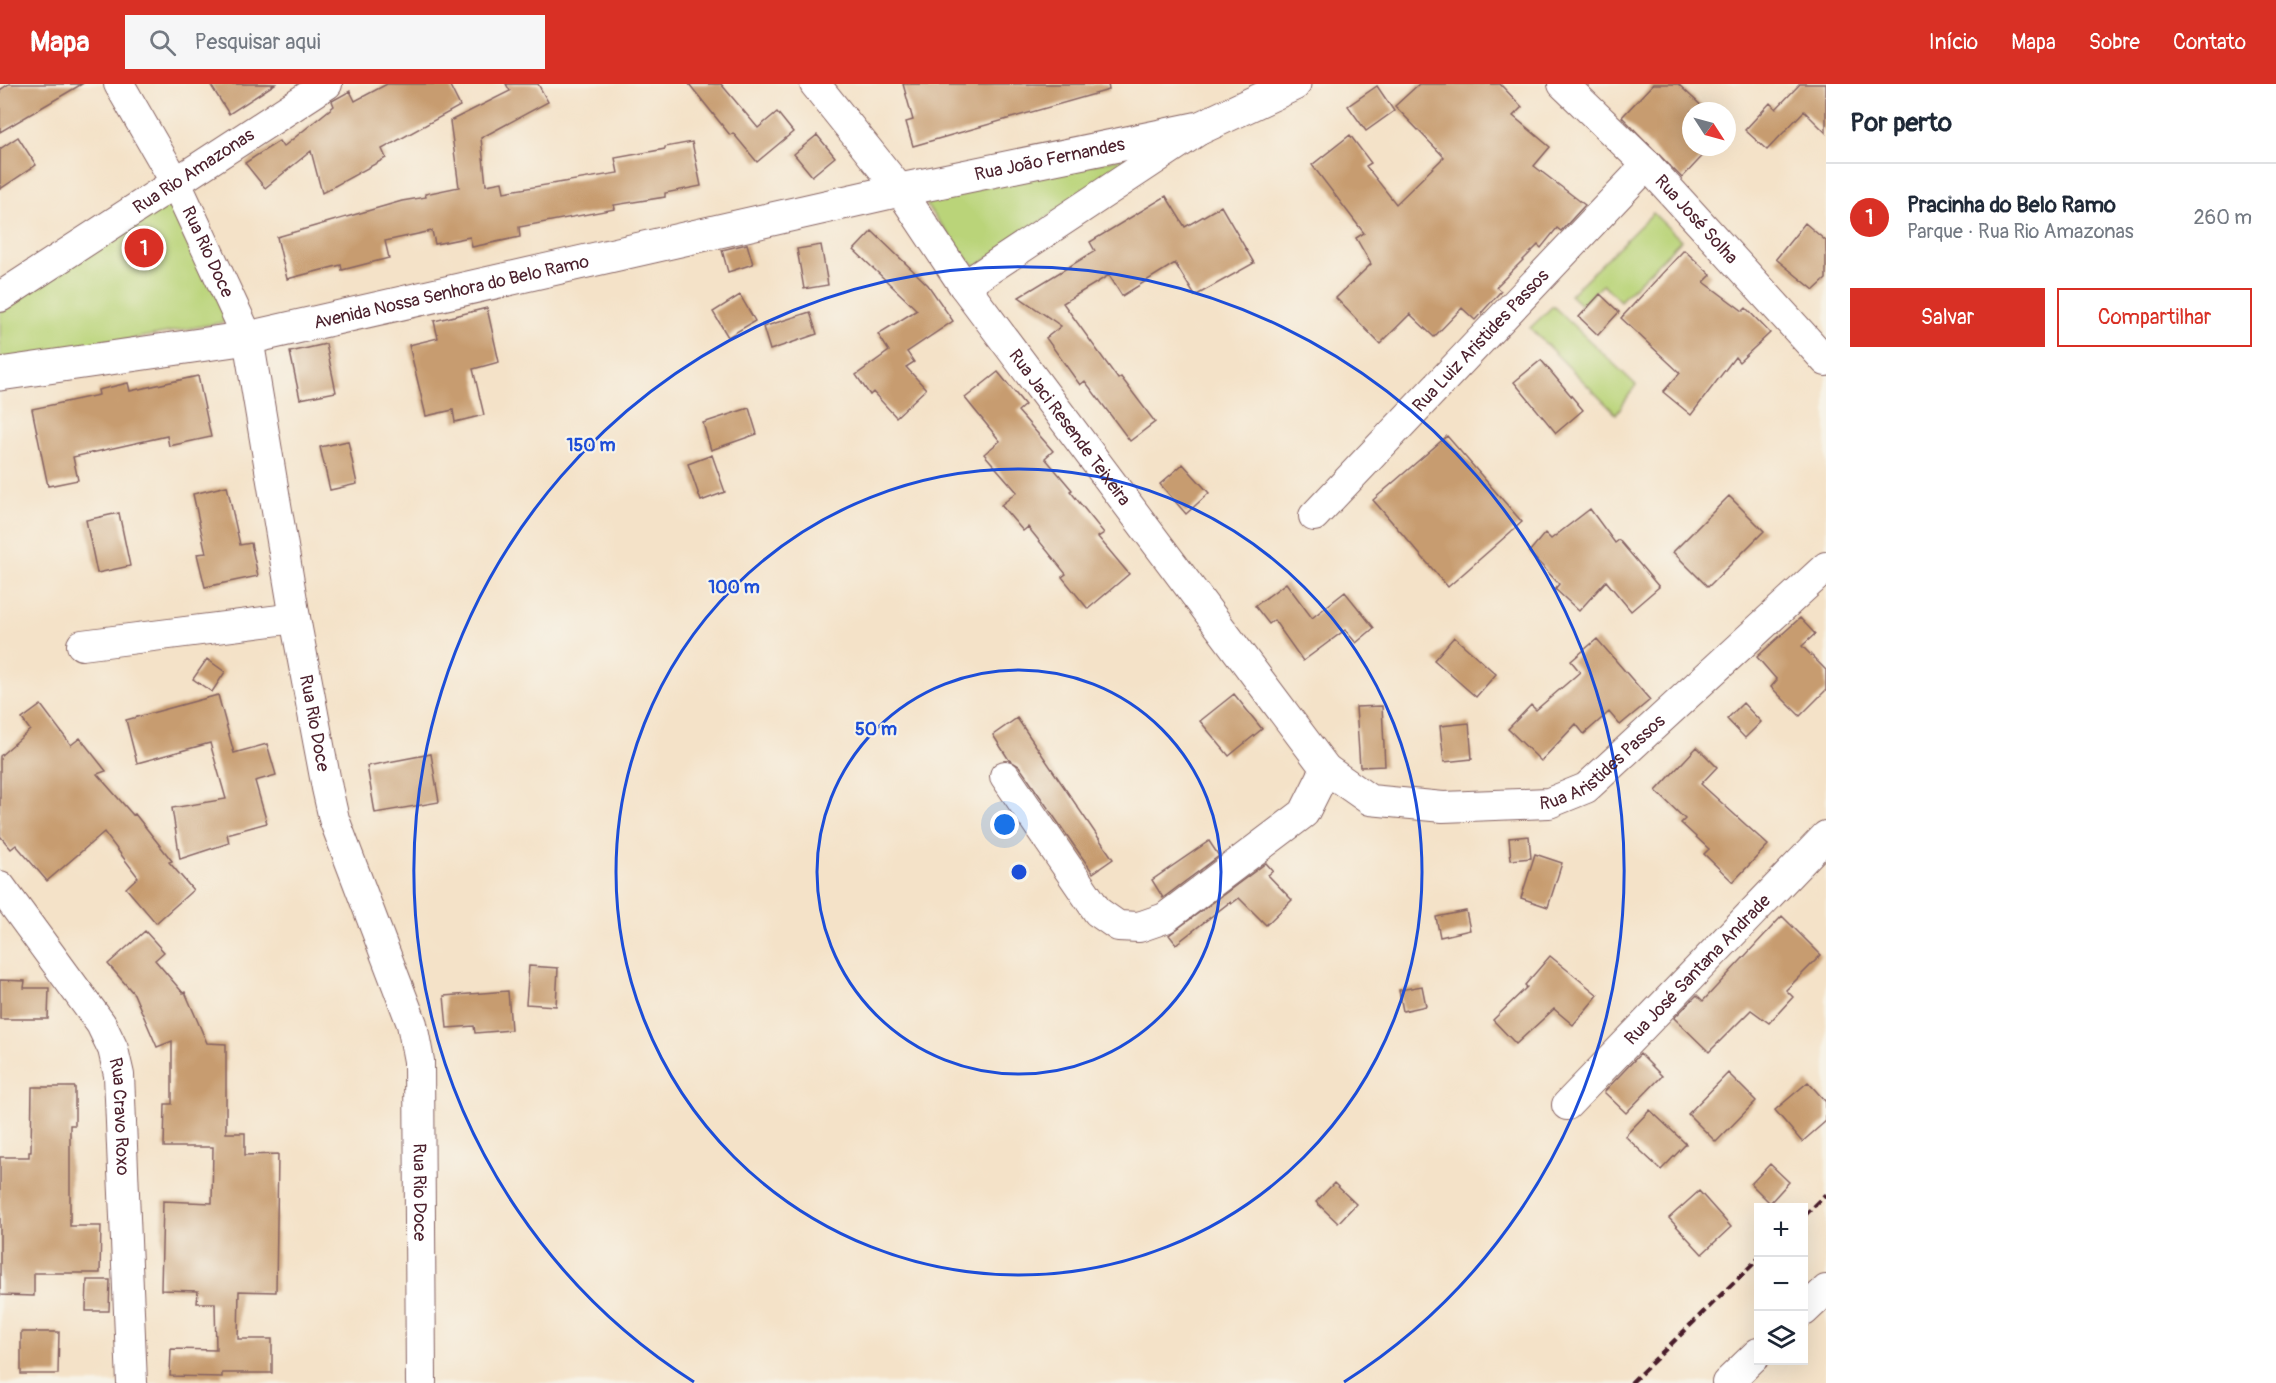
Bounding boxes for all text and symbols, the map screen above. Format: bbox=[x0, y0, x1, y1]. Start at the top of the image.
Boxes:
search box bbox=[125, 15, 545, 69]
text: Mapa bbox=[30, 25, 89, 60]
icon: search bbox=[146, 26, 179, 59]
text: Pesquisar aqui bbox=[194, 28, 321, 56]
text: Início bbox=[1929, 29, 1978, 56]
text: Mapa bbox=[2011, 29, 2056, 56]
text: Sobre bbox=[2089, 29, 2140, 56]
text: Contato bbox=[2173, 29, 2246, 56]
north arrow bbox=[1682, 102, 1736, 156]
text: Por perto bbox=[1850, 107, 1952, 139]
street label: Rua Rio Amazonas bbox=[129, 123, 259, 219]
street label: Rua João Fernandes bbox=[973, 133, 1127, 186]
street label: Rua José Solha bbox=[1650, 170, 1743, 269]
text: Pracinha do Belo Ramo bbox=[1907, 191, 2116, 219]
street label: Rua Rio Doce bbox=[176, 203, 239, 301]
text: 1 bbox=[1866, 205, 1873, 230]
text: 260 m bbox=[2193, 205, 2252, 230]
text: Parque · Rua Rio Amazonas bbox=[1907, 219, 2134, 244]
pin: 1 bbox=[124, 226, 164, 270]
street label: Avenida Nossa Senhora do Belo Ramo bbox=[312, 250, 591, 335]
street label: Rua Luiz Aristides Passos bbox=[1408, 264, 1554, 417]
button: Salvar bbox=[1850, 288, 2045, 347]
button: Compartilhar bbox=[2057, 288, 2252, 347]
street label: Rua Jaci Resende Teixeira bbox=[1003, 345, 1136, 511]
text: 150 m bbox=[567, 434, 616, 457]
text: 100 m bbox=[708, 576, 760, 599]
street label: Rua Rio Doce bbox=[294, 673, 335, 774]
street label: Rua Aristides Passos bbox=[1539, 710, 1670, 815]
text: 50 m bbox=[855, 718, 897, 741]
your location bbox=[990, 810, 1019, 839]
centre of rings bbox=[1009, 862, 1029, 882]
street label: Rua José Santana Andrade bbox=[1620, 889, 1776, 1050]
street label: Rua Cravo Roxo bbox=[103, 1056, 134, 1176]
street label: Rua Rio Doce bbox=[408, 1143, 431, 1241]
map controls bbox=[1754, 1203, 1808, 1365]
button: + bbox=[1754, 1203, 1808, 1257]
button: − bbox=[1754, 1257, 1808, 1311]
button: layers bbox=[1754, 1311, 1808, 1365]

